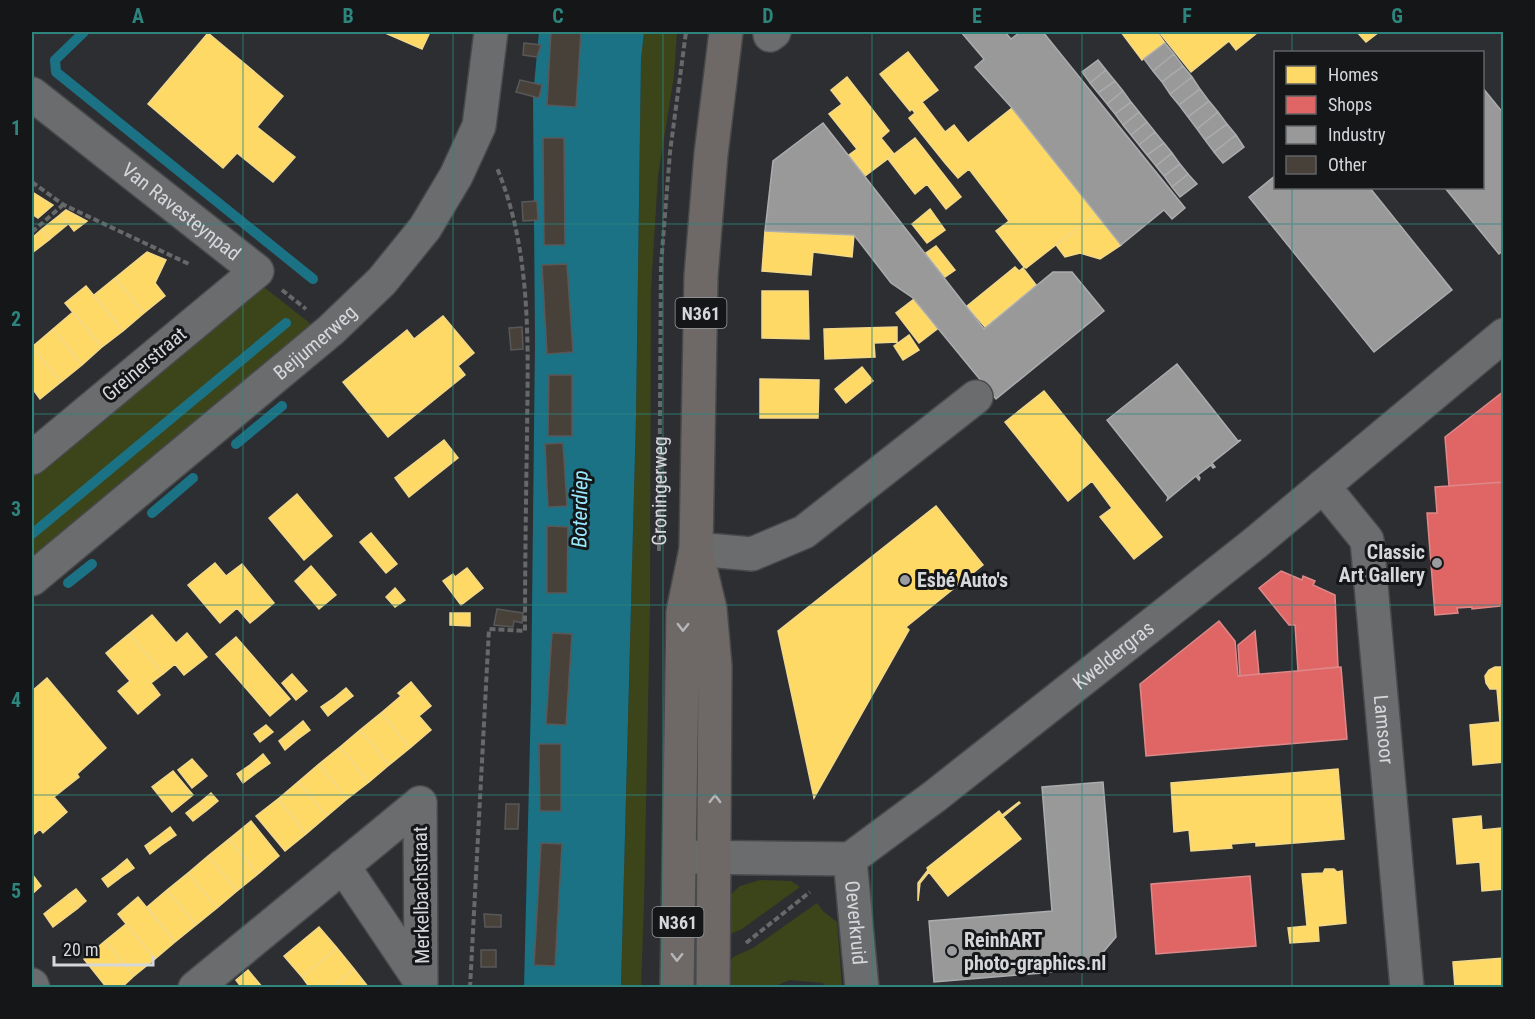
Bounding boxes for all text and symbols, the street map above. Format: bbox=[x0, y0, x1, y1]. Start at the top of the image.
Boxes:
text: A bbox=[132, 4, 144, 28]
text: B bbox=[342, 4, 354, 28]
text: C bbox=[552, 4, 564, 28]
text: D bbox=[762, 4, 774, 28]
text: E bbox=[972, 4, 982, 28]
text: F bbox=[1182, 4, 1192, 28]
text: G bbox=[1391, 4, 1403, 28]
legend bbox=[1274, 51, 1484, 189]
text: Homes bbox=[1328, 64, 1378, 85]
text: Shops bbox=[1328, 94, 1372, 115]
text: 1 bbox=[11, 116, 21, 140]
text: Industry bbox=[1328, 124, 1386, 145]
text: Other bbox=[1328, 154, 1367, 175]
street label: Van Ravesteynpad bbox=[117, 157, 245, 265]
road number: N361 bbox=[676, 298, 726, 328]
street label: Beijumerweg bbox=[269, 300, 362, 385]
text: 2 bbox=[11, 307, 21, 331]
street label: Greinerstraat bbox=[97, 322, 191, 406]
street label: Groningerweg bbox=[647, 436, 672, 546]
water label: Boterdiep bbox=[567, 470, 593, 548]
text: 3 bbox=[11, 497, 21, 521]
place label: Classic Art Gallery bbox=[1339, 540, 1425, 587]
marker: Classic Art Gallery bbox=[1430, 556, 1444, 570]
place label: Esbé Auto's bbox=[917, 568, 1008, 592]
marker: Esbé Auto's bbox=[898, 573, 912, 587]
street label: Kweldergras bbox=[1068, 616, 1159, 695]
one-way arrow bbox=[677, 623, 689, 632]
text: 4 bbox=[11, 688, 21, 712]
street label: Lamsoor bbox=[1369, 694, 1399, 765]
one-way arrow bbox=[709, 794, 721, 803]
street label: Merkelbachstraat bbox=[408, 826, 434, 964]
text: 5 bbox=[11, 879, 21, 903]
street label: Oeverkruid bbox=[840, 880, 872, 966]
road number: N361 bbox=[652, 907, 704, 937]
place label: ReinhART photo-graphics.nl bbox=[964, 928, 1106, 975]
scale bar bbox=[54, 929, 153, 967]
text: 20 m bbox=[63, 939, 98, 960]
marker: ReinhART photo-graphics.nl bbox=[945, 944, 959, 958]
one-way arrow bbox=[671, 953, 683, 962]

